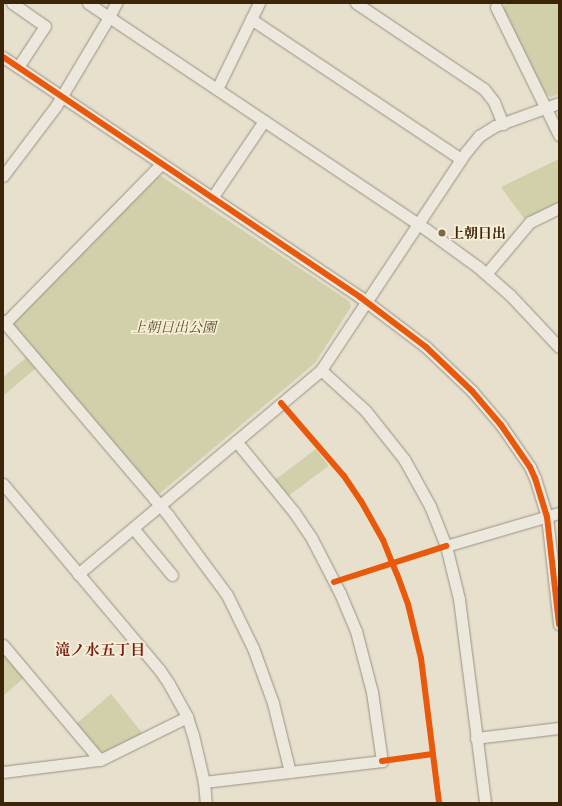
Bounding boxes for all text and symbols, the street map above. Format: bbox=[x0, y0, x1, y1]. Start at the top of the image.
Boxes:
place label: 上朝日出 bbox=[450, 225, 506, 241]
marker: 上朝日出 bbox=[437, 228, 447, 238]
park label: 上朝日出公園 bbox=[132, 319, 216, 335]
district label: 滝ノ水五丁目 bbox=[55, 641, 145, 659]

